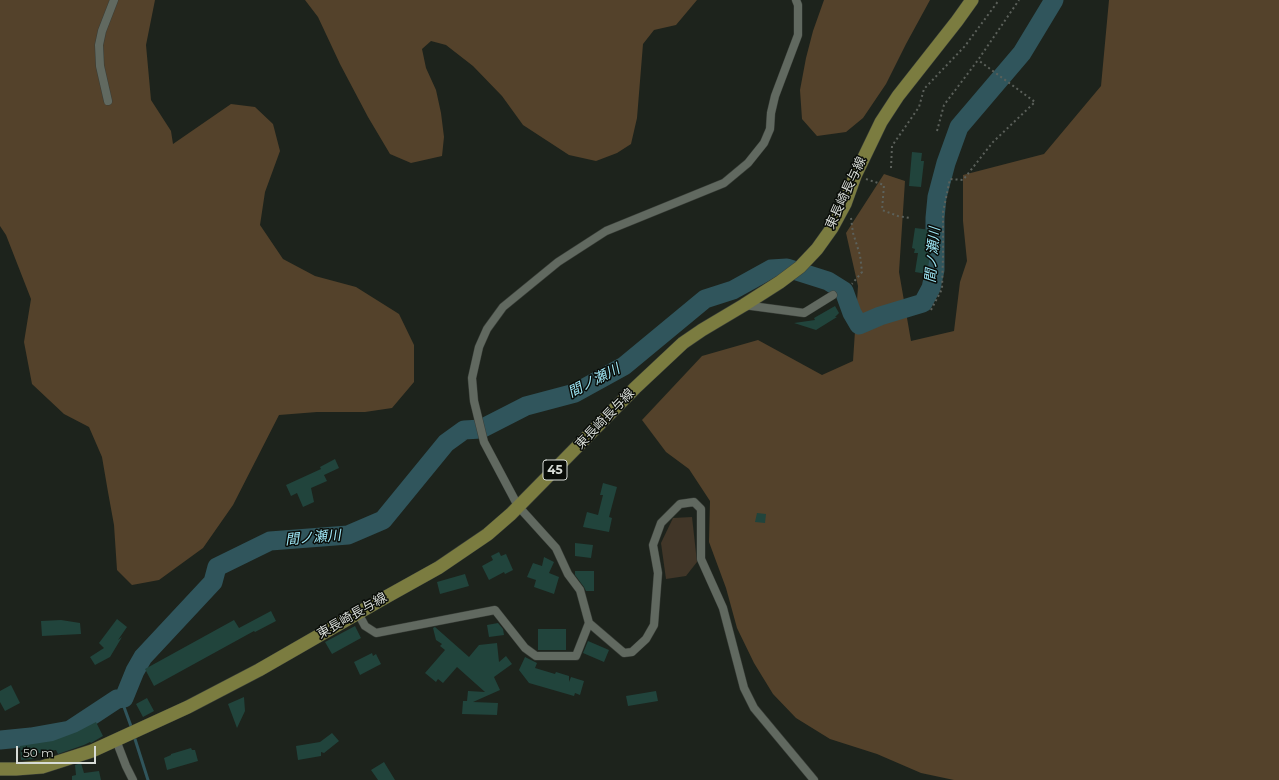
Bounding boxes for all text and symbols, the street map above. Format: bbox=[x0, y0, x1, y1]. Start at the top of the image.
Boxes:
street label: 東長崎長与線 bbox=[822, 154, 870, 232]
water label: 間ノ瀬川 bbox=[922, 226, 944, 284]
water label: 間ノ瀬川 bbox=[565, 361, 623, 401]
street label: 東長崎長与線 bbox=[572, 386, 638, 452]
road number: 45 bbox=[543, 460, 567, 480]
water label: 間ノ瀬川 bbox=[284, 527, 342, 549]
street label: 東長崎長与線 bbox=[314, 590, 390, 642]
scale bar bbox=[18, 738, 98, 764]
text: 50 m bbox=[23, 745, 54, 760]

